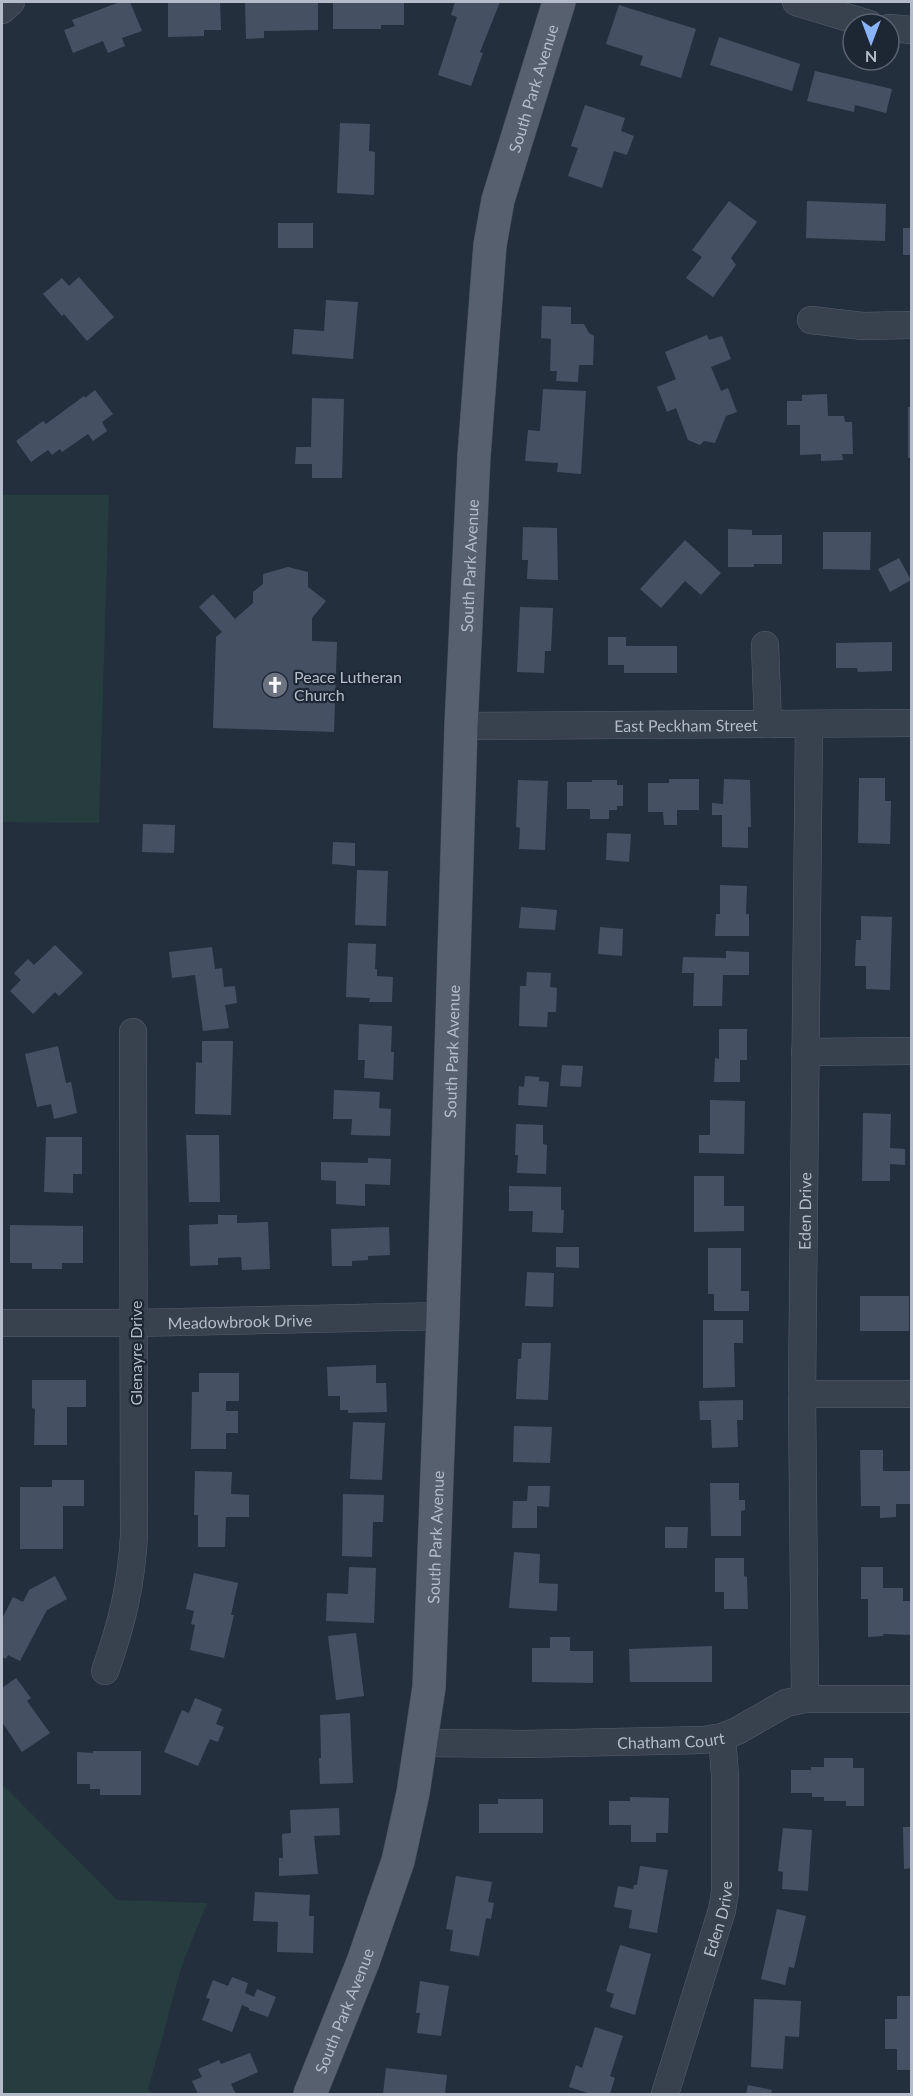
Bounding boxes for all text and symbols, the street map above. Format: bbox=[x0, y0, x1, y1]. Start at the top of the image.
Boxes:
north arrow bbox=[841, 12, 901, 72]
street label: South Park Avenue bbox=[504, 22, 561, 155]
text: N bbox=[865, 48, 877, 67]
street label: South Park Avenue bbox=[456, 499, 481, 633]
place label: Peace Lutheran Church bbox=[294, 667, 402, 704]
church icon: Peace Lutheran Church bbox=[260, 670, 290, 700]
street label: East Peckham Street bbox=[614, 715, 758, 734]
street label: South Park Avenue bbox=[440, 984, 463, 1118]
street label: Eden Drive bbox=[794, 1172, 814, 1250]
street label: Glenayre Drive bbox=[126, 1301, 145, 1405]
street label: Meadowbrook Drive bbox=[167, 1309, 312, 1332]
street label: South Park Avenue bbox=[423, 1470, 447, 1604]
street label: Chatham Court bbox=[617, 1727, 726, 1751]
street label: Eden Drive bbox=[699, 1881, 735, 1959]
street label: South Park Avenue bbox=[310, 1945, 377, 2076]

